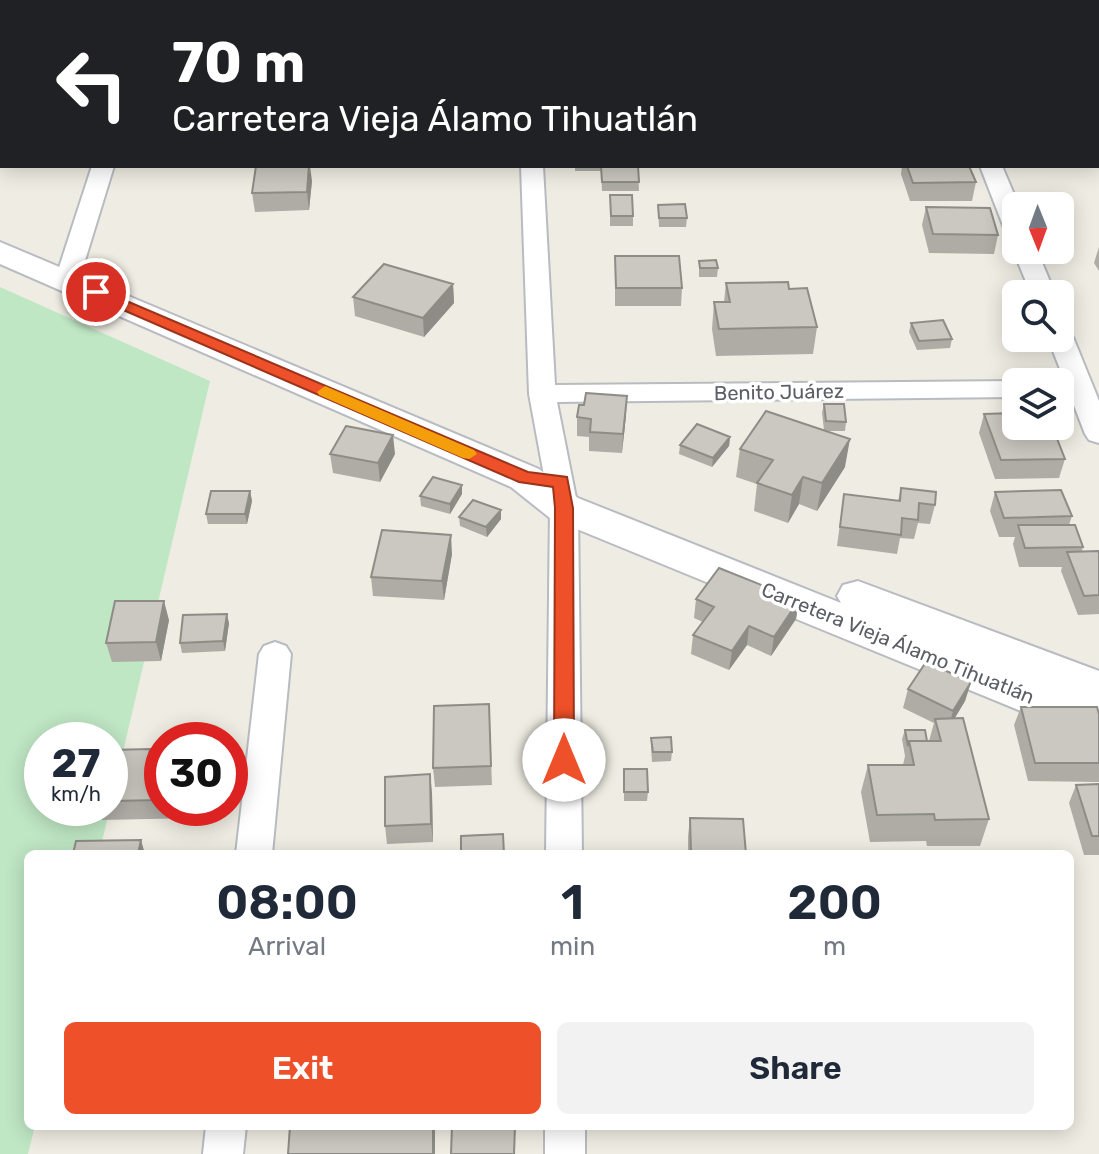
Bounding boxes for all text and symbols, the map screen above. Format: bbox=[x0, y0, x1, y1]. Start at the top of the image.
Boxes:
text: 70 m bbox=[172, 30, 305, 96]
icon: left bbox=[40, 32, 144, 136]
text: Carretera Vieja Álamo Tihuatlán bbox=[172, 97, 698, 140]
north arrow bbox=[1002, 192, 1074, 264]
map controls bbox=[1002, 192, 1074, 440]
pin bbox=[62, 258, 130, 326]
icon: arrive bbox=[74, 270, 118, 314]
button: search bbox=[1002, 280, 1074, 352]
button: layers bbox=[1002, 368, 1074, 440]
street label: Benito Juárez bbox=[714, 379, 844, 405]
street label: Carretera Vieja Álamo Tihuatlán bbox=[758, 577, 1038, 709]
position arrow bbox=[522, 718, 606, 802]
speed limit sign: 30 bbox=[144, 722, 248, 826]
text: 27 bbox=[52, 740, 100, 787]
text: km/h bbox=[51, 782, 101, 806]
text: 08:00 bbox=[216, 874, 358, 931]
text: 1 bbox=[561, 874, 584, 931]
text: 200 bbox=[787, 874, 882, 931]
text: Arrival bbox=[248, 931, 326, 962]
text: min bbox=[550, 931, 595, 962]
text: m bbox=[823, 931, 846, 962]
button: Exit bbox=[64, 1022, 541, 1114]
button: Share bbox=[557, 1022, 1034, 1114]

